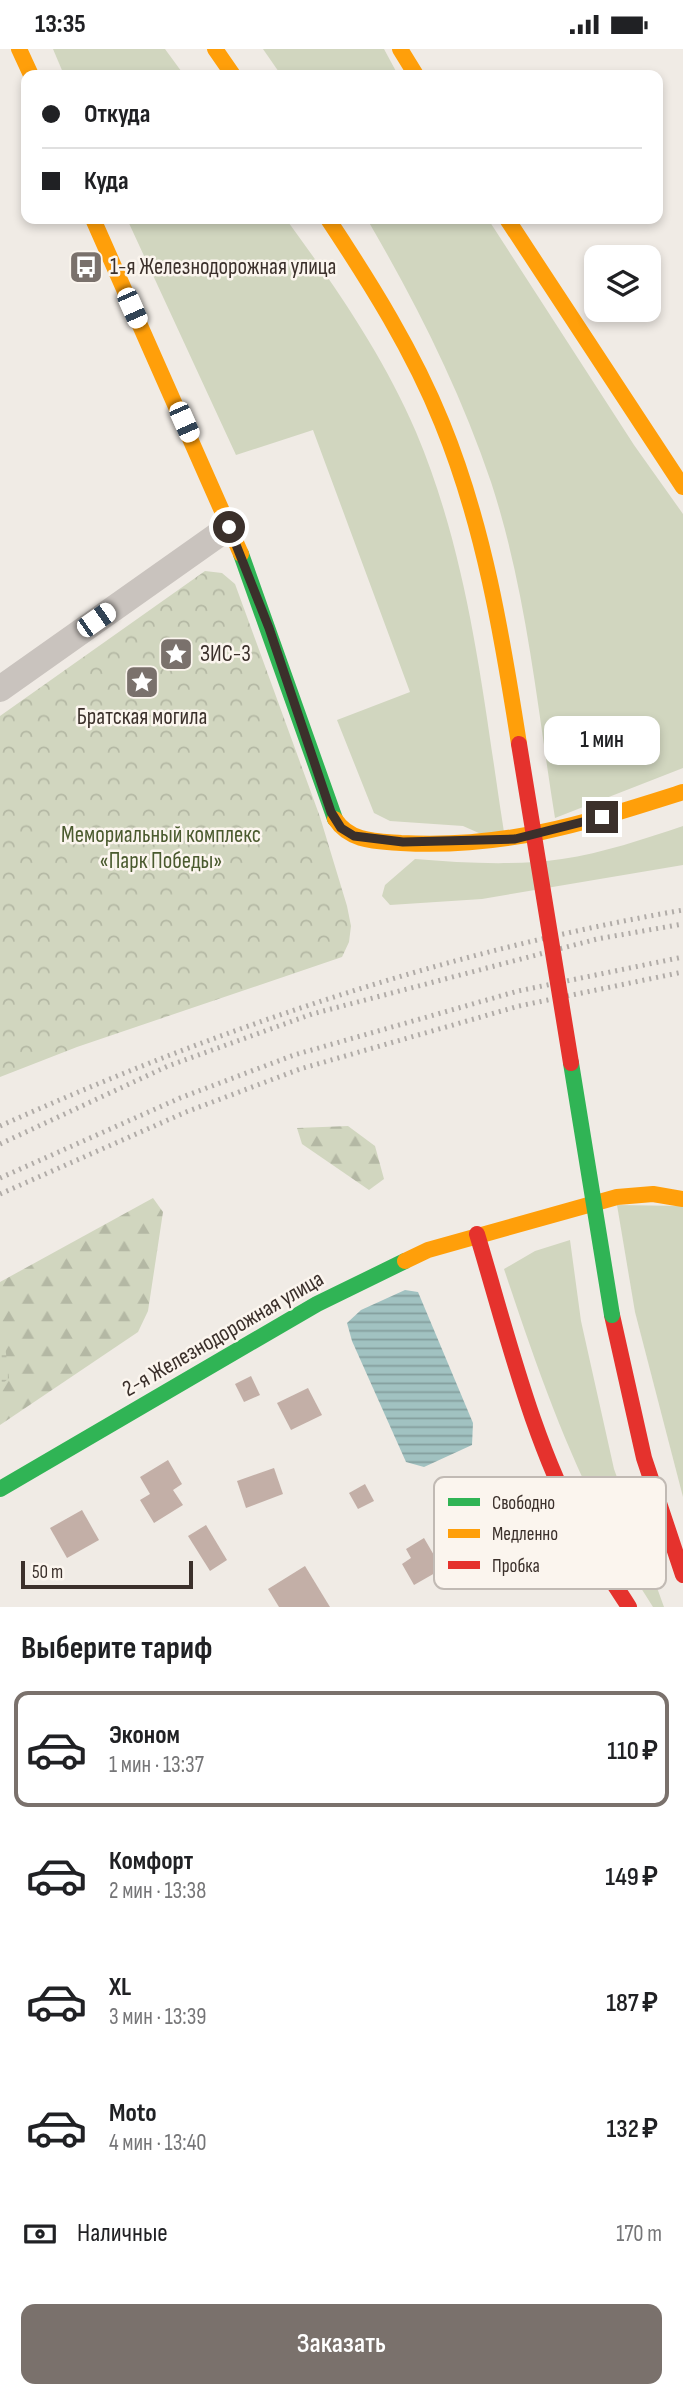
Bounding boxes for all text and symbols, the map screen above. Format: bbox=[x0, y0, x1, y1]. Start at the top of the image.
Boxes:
text: 13:35 bbox=[35, 9, 86, 40]
text: Откуда bbox=[84, 99, 150, 130]
text: Куда bbox=[84, 166, 129, 197]
map controls bbox=[584, 245, 661, 322]
button: layers bbox=[584, 245, 661, 322]
bus stop icon: 1-я Железнодорожная улица bbox=[67, 248, 105, 286]
place label: 1-я Железнодорожная улица bbox=[110, 253, 336, 281]
car bbox=[114, 285, 151, 331]
car bbox=[166, 399, 203, 445]
route start bbox=[213, 511, 245, 543]
car bbox=[73, 599, 120, 641]
place icon: ЗИС-3 bbox=[157, 635, 195, 673]
place label: ЗИС-3 bbox=[200, 640, 251, 668]
place icon: Братская могила bbox=[123, 663, 161, 701]
place label: Братская могила bbox=[77, 703, 207, 731]
callout: 1 мин bbox=[544, 715, 660, 765]
text: 1 мин bbox=[580, 726, 624, 754]
route end bbox=[586, 801, 618, 833]
park label: Мемориальный комплекс «Парк Победы» bbox=[61, 821, 261, 875]
street label: 2-я Железнодорожная улица bbox=[117, 1265, 329, 1403]
legend bbox=[434, 1477, 666, 1589]
text: Свободно bbox=[492, 1492, 555, 1515]
text: Медленно bbox=[492, 1523, 558, 1546]
text: Пробка bbox=[492, 1555, 540, 1578]
scale bar bbox=[21, 1558, 192, 1590]
text: 50 m bbox=[32, 1561, 63, 1584]
text: Выберите тариф bbox=[21, 1629, 212, 1668]
icon: car bbox=[25, 1718, 88, 1781]
text: Эконом bbox=[109, 1720, 180, 1751]
text: 110 ₽ bbox=[607, 1736, 658, 1767]
text: 1 мин · 13:37 bbox=[109, 1751, 204, 1779]
icon: car bbox=[25, 1844, 88, 1907]
text: Комфорт bbox=[109, 1846, 193, 1877]
text: 149 ₽ bbox=[605, 1862, 658, 1893]
text: 2 мин · 13:38 bbox=[109, 1877, 206, 1905]
icon: car bbox=[25, 1970, 88, 2033]
text: XL bbox=[109, 1972, 131, 2003]
text: 187 ₽ bbox=[606, 1988, 658, 2019]
text: 3 мин · 13:39 bbox=[109, 2003, 207, 2031]
icon: car bbox=[25, 2096, 88, 2159]
text: Moto bbox=[109, 2098, 157, 2129]
text: 132 ₽ bbox=[607, 2114, 658, 2145]
text: 4 мин · 13:40 bbox=[109, 2129, 207, 2157]
icon: cash bbox=[21, 2215, 59, 2253]
text: Наличные bbox=[77, 2218, 168, 2249]
text: 170 m bbox=[616, 2220, 662, 2248]
button: Заказать bbox=[21, 2304, 662, 2384]

